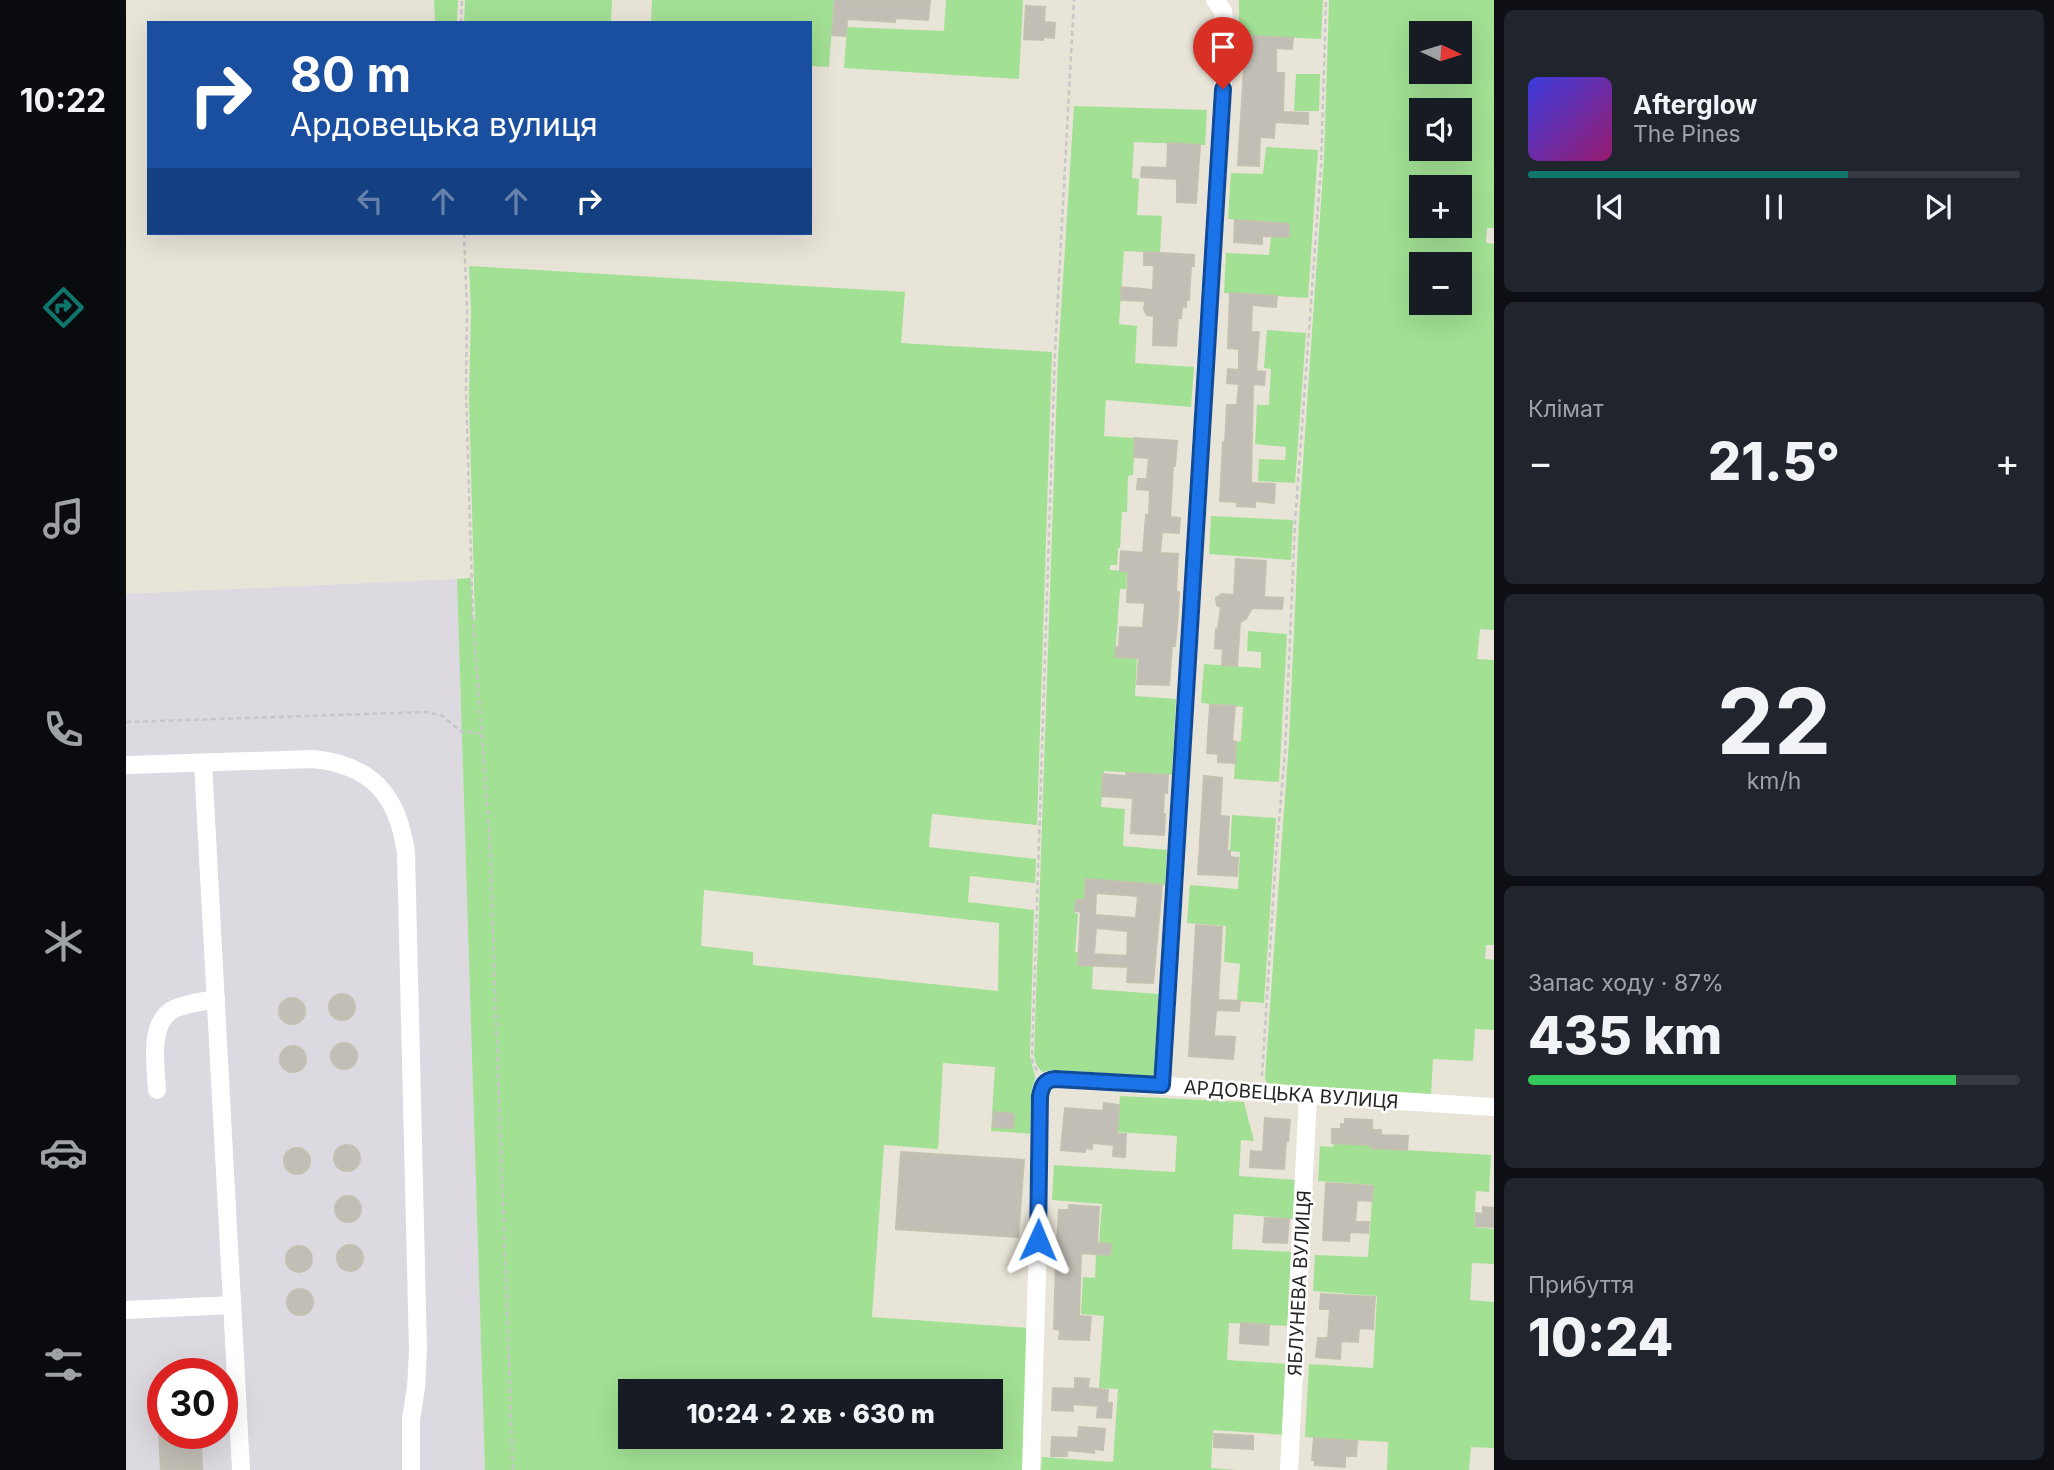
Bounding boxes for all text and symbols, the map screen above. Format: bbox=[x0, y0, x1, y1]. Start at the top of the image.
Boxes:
pin bbox=[1193, 17, 1253, 89]
north arrow bbox=[1409, 21, 1472, 84]
map controls bbox=[1409, 21, 1472, 315]
icon: arrive bbox=[1204, 28, 1242, 66]
text: 80 m bbox=[290, 45, 411, 104]
icon: right bbox=[175, 49, 266, 140]
text: 10:22 bbox=[20, 81, 106, 120]
text: Afterglow bbox=[1633, 89, 1757, 120]
button: sound bbox=[1409, 98, 1472, 161]
text: Ардовецька вулиця bbox=[290, 105, 598, 144]
text: The Pines bbox=[1633, 120, 1741, 148]
button: + bbox=[1409, 175, 1472, 238]
icon: left bbox=[351, 182, 389, 220]
icon: ahead bbox=[424, 182, 462, 220]
icon: ahead bbox=[497, 182, 535, 220]
icon: right bbox=[570, 182, 608, 220]
icon: previous bbox=[1591, 188, 1629, 226]
icon: pause bbox=[1755, 188, 1793, 226]
icon: next bbox=[1919, 188, 1957, 226]
button: − bbox=[1409, 252, 1472, 315]
icon: directions bbox=[39, 283, 88, 332]
text: Клімат bbox=[1528, 395, 1604, 423]
text: 21.5° bbox=[1708, 430, 1840, 493]
text: − bbox=[1528, 439, 1553, 485]
text: + bbox=[1995, 439, 2020, 485]
icon: music bbox=[39, 494, 88, 543]
text: 22 bbox=[1717, 666, 1831, 776]
icon: phone bbox=[39, 705, 88, 754]
text: km/h bbox=[1747, 767, 1801, 795]
icon: climate bbox=[39, 917, 88, 966]
text: Запас ходу · 87% bbox=[1528, 969, 1724, 997]
text: 435 km bbox=[1528, 1004, 1722, 1067]
street label: АРДОВЕЦЬКА ВУЛИЦЯ bbox=[1183, 1076, 1399, 1113]
icon: car bbox=[39, 1128, 88, 1177]
street label: ЯБЛУНЕВА ВУЛИЦЯ bbox=[1283, 1190, 1316, 1376]
position arrow bbox=[1001, 1203, 1075, 1277]
text: Прибуття bbox=[1528, 1271, 1634, 1299]
text: 10:24 bbox=[1528, 1306, 1673, 1369]
icon: filters bbox=[39, 1340, 88, 1389]
speed limit sign: 30 bbox=[147, 1358, 238, 1449]
text: 10:24 · 2 хв · 630 m bbox=[686, 1398, 935, 1429]

